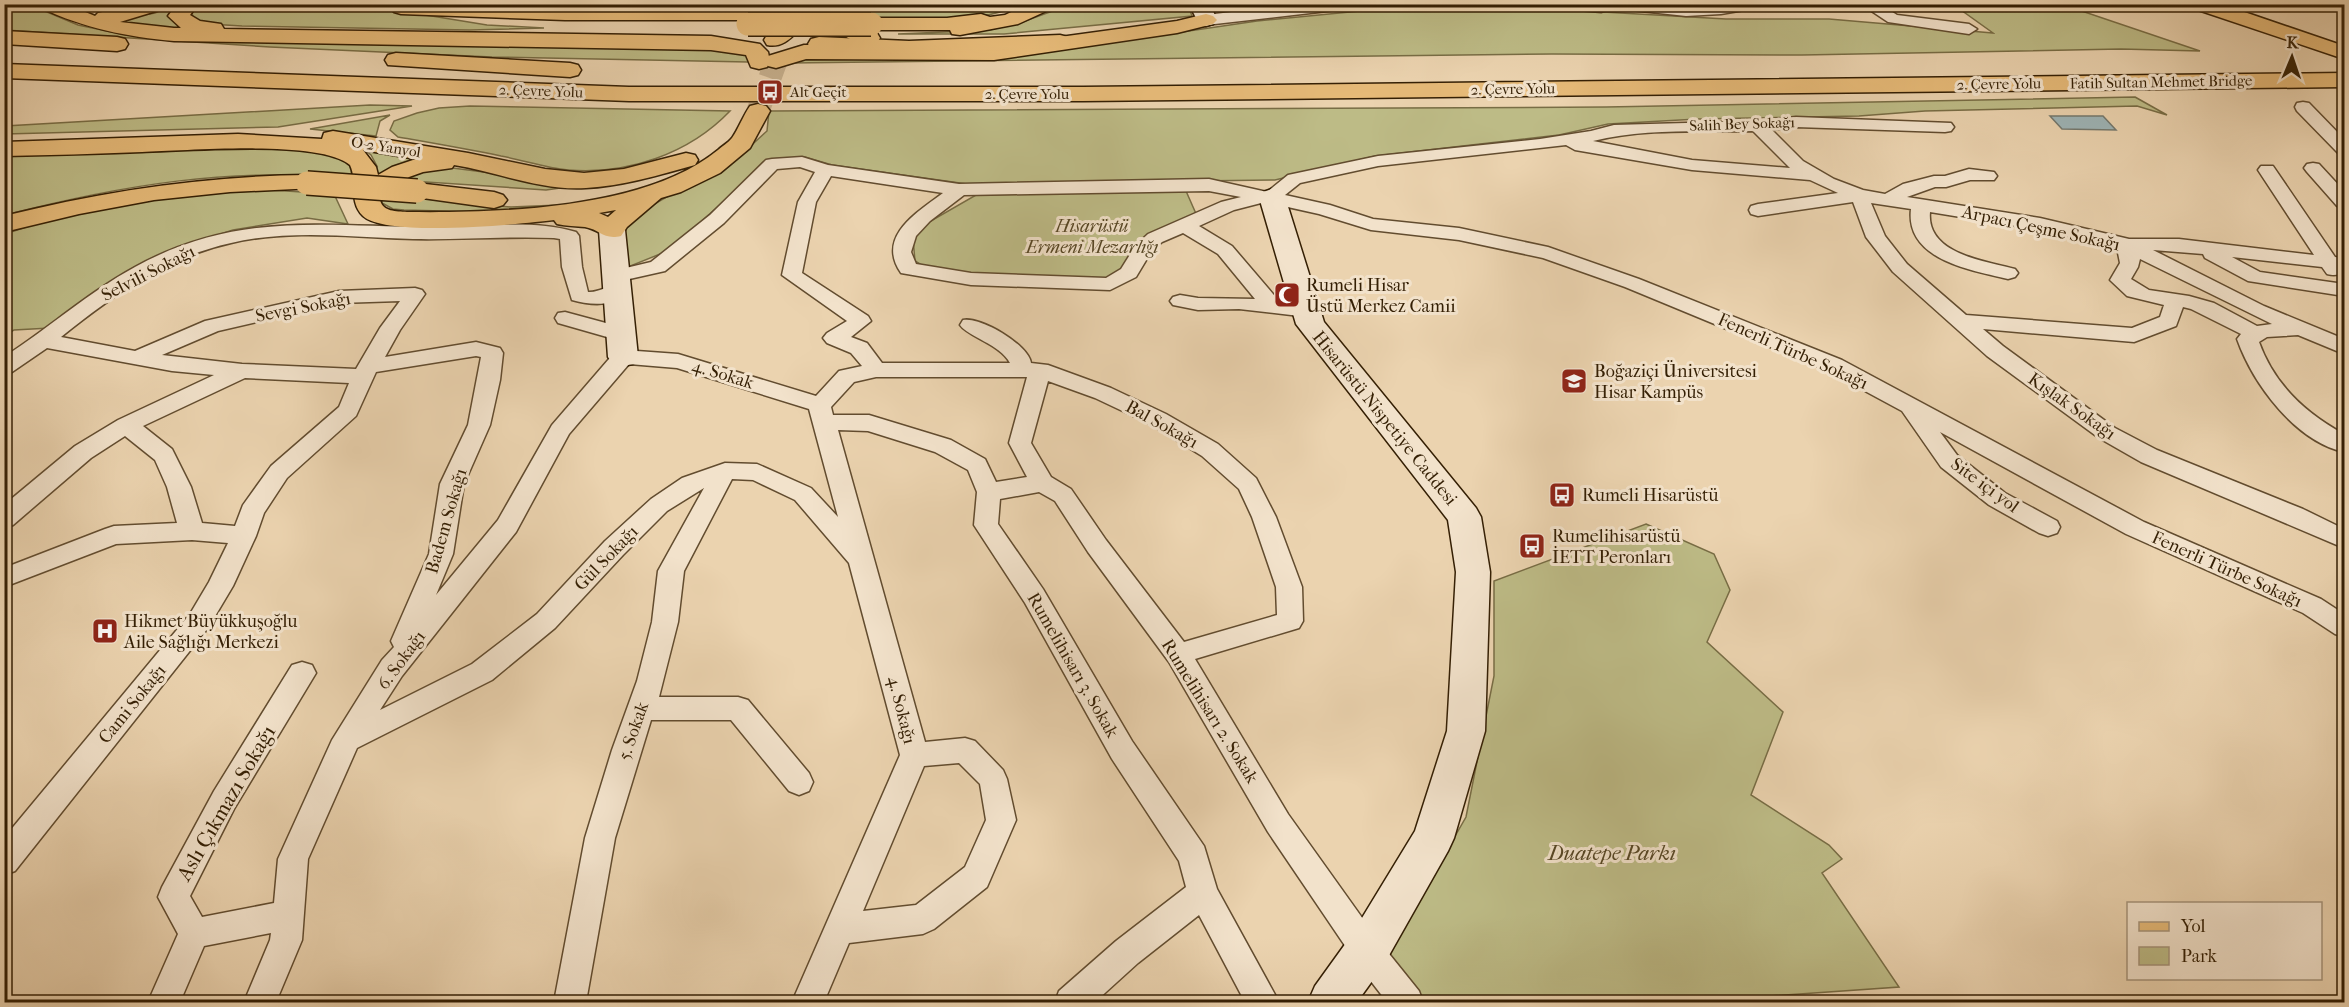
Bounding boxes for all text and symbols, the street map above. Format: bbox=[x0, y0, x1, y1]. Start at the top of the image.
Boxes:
north arrow bbox=[2262, 27, 2322, 87]
text: K bbox=[2286, 33, 2300, 52]
street label: Fatih Sultan Mehmet Bridge bbox=[2070, 71, 2253, 93]
street label: 2. Çevre Yolu bbox=[1957, 74, 2042, 94]
bus stop icon: Alt Geçit bbox=[755, 77, 785, 107]
street label: 2. Çevre Yolu bbox=[1471, 79, 1556, 99]
street label: 2. Çevre Yolu bbox=[498, 81, 584, 101]
place label: Alt Geçit bbox=[789, 83, 847, 101]
street label: 2. Çevre Yolu bbox=[985, 85, 1070, 103]
street label: Salih Bey Sokağı bbox=[1689, 113, 1796, 135]
street label: O-2 Yanyol bbox=[350, 133, 422, 161]
street label: Arpacı Çeşme Sokağı bbox=[1959, 201, 2123, 257]
park label: Hisarüstü Ermeni Mezarlığı bbox=[1025, 216, 1158, 258]
street label: Selvili Sokağı bbox=[98, 241, 199, 306]
place label: Rumeli Hisar Üstü Merkez Camii bbox=[1306, 275, 1456, 317]
mosque icon: Rumeli Hisar Üstü Merkez Camii bbox=[1272, 280, 1302, 310]
street label: Sevgi Sokağı bbox=[254, 288, 353, 327]
street label: Fenerli Türbe Sokağı bbox=[1715, 309, 1872, 394]
street label: Hisarüstü Nispetiye Caddesi bbox=[1308, 327, 1462, 510]
street label: 4. Sokak bbox=[689, 355, 757, 394]
place label: Boğaziçi Üniversitesi Hisar Kampüs bbox=[1594, 360, 1758, 403]
school or university icon: Boğaziçi Üniversitesi Hisar Kampüs bbox=[1559, 366, 1589, 396]
street label: Kışlak Sokağı bbox=[2024, 368, 2120, 445]
street label: Bal Sokağı bbox=[1122, 396, 1202, 453]
street label: Site içi yol bbox=[1947, 454, 2023, 517]
street label: Badem Sokağı bbox=[421, 466, 472, 576]
bus stop icon: Rumeli Hisarüstü bbox=[1547, 480, 1577, 510]
place label: Rumeli Hisarüstü bbox=[1582, 485, 1719, 506]
street label: Gül Sokağı bbox=[570, 521, 643, 595]
place label: Rumelihisarüstü İETT Peronları bbox=[1552, 526, 1681, 568]
street label: Fenerli Türbe Sokağı bbox=[2149, 527, 2306, 612]
bus stop icon: Rumelihisarüstü İETT Peronları bbox=[1517, 531, 1547, 561]
street label: Rumelihisarı 3. Sokak bbox=[1022, 589, 1123, 742]
place label: Hikmet Büyükkuşoğlu Aile Sağlığı Merkezi bbox=[123, 611, 298, 653]
hospital icon: Hikmet Büyükkuşoğlu Aile Sağlığı Merkezi bbox=[90, 616, 120, 646]
street label: 6. Sokağı bbox=[373, 626, 430, 694]
street label: Rumelihisarı 2. Sokak bbox=[1157, 635, 1263, 788]
street label: Cami Sokağı bbox=[94, 660, 171, 748]
street label: 4. Sokağı bbox=[883, 674, 920, 747]
street label: 5. Sokak bbox=[614, 699, 653, 763]
street label: Aslı Çıkmazı Sokağı bbox=[171, 721, 281, 886]
park label: Duatepe Parkı bbox=[1546, 841, 1676, 865]
legend bbox=[2127, 902, 2322, 980]
text: Yol bbox=[2180, 916, 2206, 937]
text: Park bbox=[2181, 946, 2218, 967]

